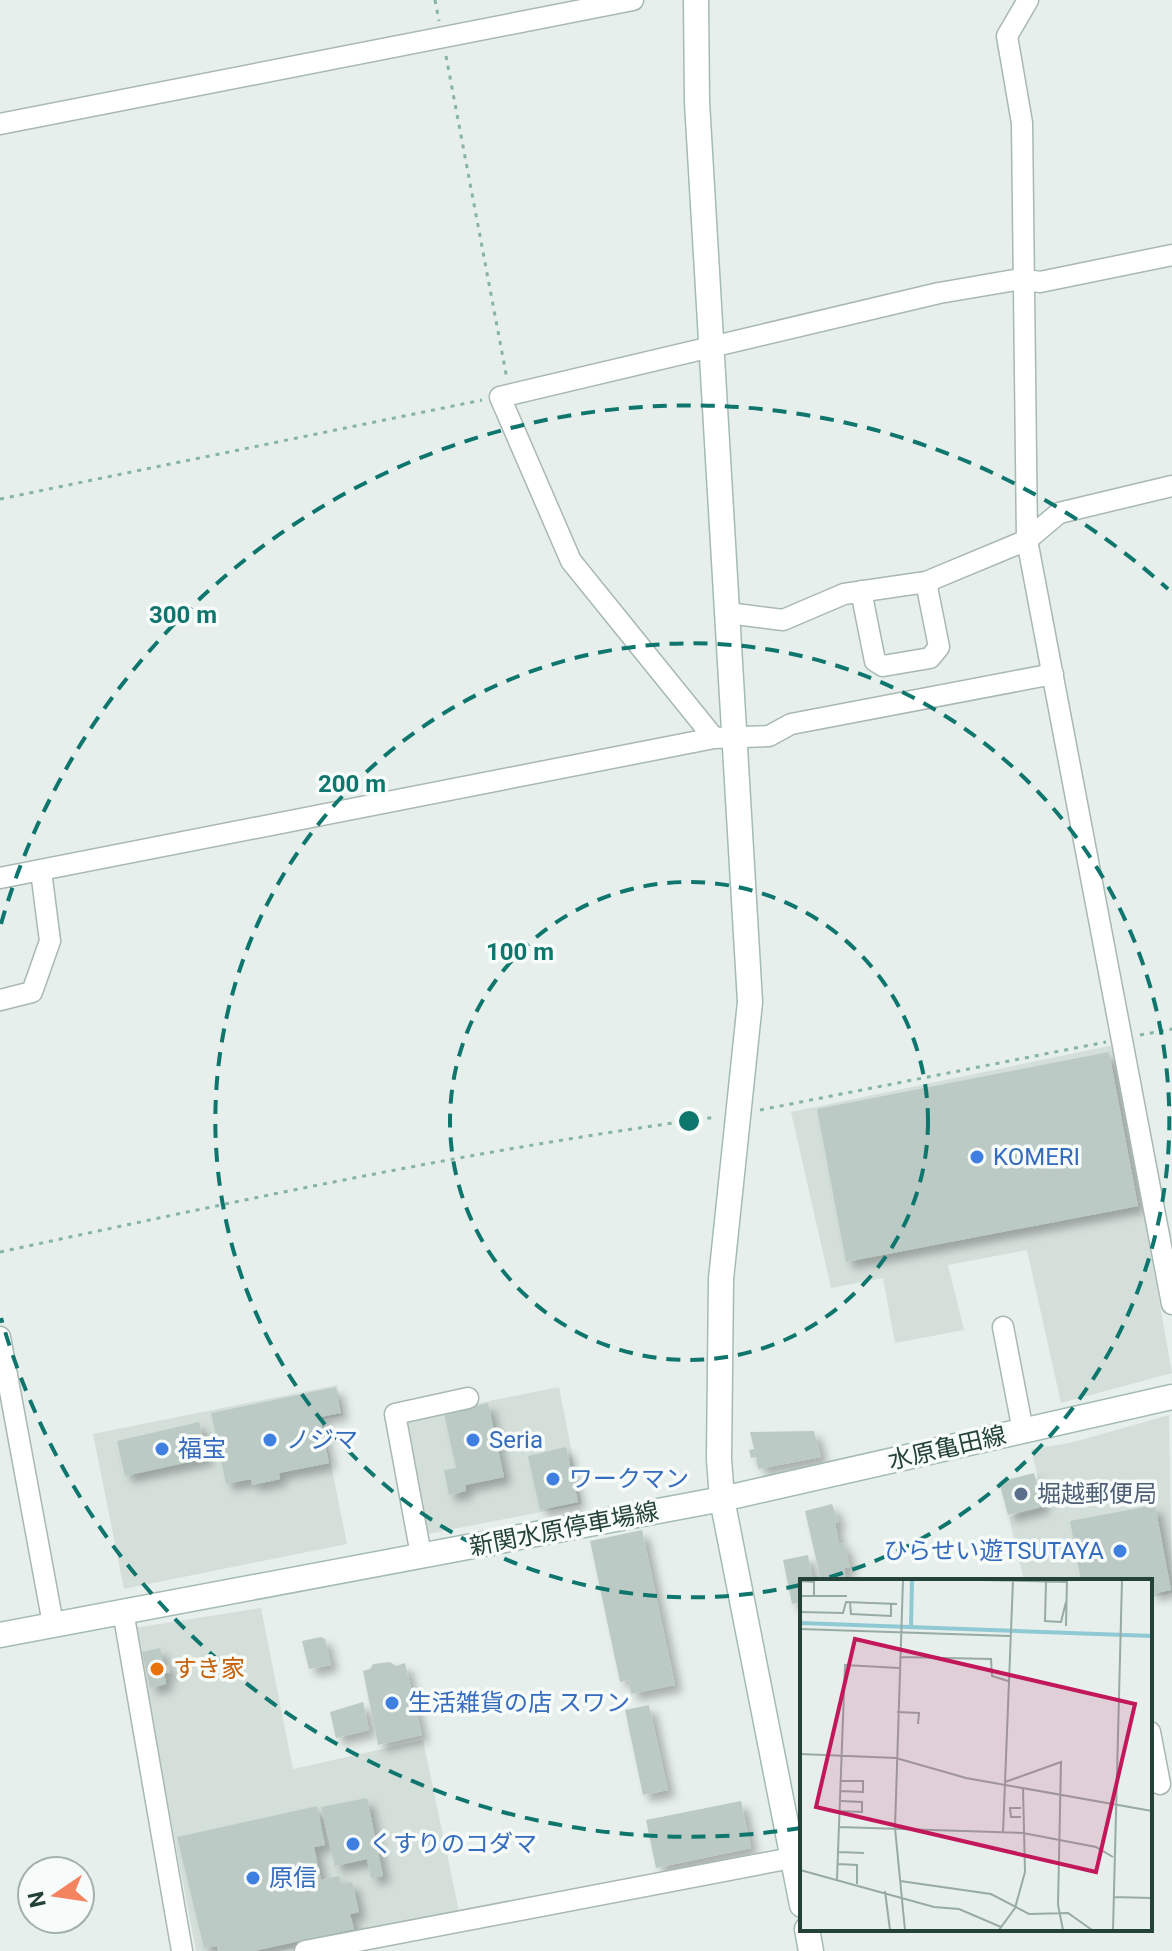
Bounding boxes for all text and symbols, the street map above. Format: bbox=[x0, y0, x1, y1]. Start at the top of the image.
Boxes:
text: 300 m bbox=[149, 601, 217, 629]
text: 200 m bbox=[318, 770, 386, 798]
text: 100 m bbox=[486, 938, 554, 966]
centre of rings bbox=[675, 1107, 703, 1135]
place label: KOMERI bbox=[993, 1143, 1080, 1171]
marker: KOMERI bbox=[968, 1148, 986, 1166]
street label: 水原亀田線 bbox=[885, 1421, 1009, 1475]
place label: ノジマ bbox=[286, 1426, 358, 1454]
place label: Seria bbox=[489, 1426, 543, 1454]
marker: ノジマ bbox=[261, 1431, 279, 1449]
marker: Seria bbox=[464, 1431, 482, 1449]
place label: 福宝 bbox=[178, 1435, 226, 1463]
marker: 福宝 bbox=[153, 1440, 171, 1458]
place label: ワークマン bbox=[569, 1465, 689, 1493]
marker: ワークマン bbox=[544, 1470, 562, 1488]
place label: 堀越郵便局 bbox=[1037, 1480, 1157, 1508]
marker: 堀越郵便局 bbox=[1012, 1485, 1030, 1503]
street label: 新関水原停車場線 bbox=[467, 1497, 661, 1561]
place label: ひらせい遊TSUTAYA bbox=[884, 1537, 1104, 1565]
marker: ひらせい遊TSUTAYA bbox=[1111, 1542, 1129, 1560]
inset map bbox=[800, 1579, 1152, 1931]
place label: すき家 bbox=[173, 1655, 245, 1683]
marker: すき家 bbox=[148, 1660, 166, 1678]
place label: 生活雑貨の店 スワン bbox=[408, 1689, 630, 1717]
marker: 生活雑貨の店 スワン bbox=[383, 1694, 401, 1712]
place label: くすりのコダマ bbox=[369, 1830, 537, 1858]
marker: くすりのコダマ bbox=[344, 1835, 362, 1853]
north arrow bbox=[16, 1855, 96, 1935]
place label: 原信 bbox=[269, 1864, 317, 1892]
marker: 原信 bbox=[244, 1869, 262, 1887]
text: N bbox=[23, 1889, 51, 1910]

